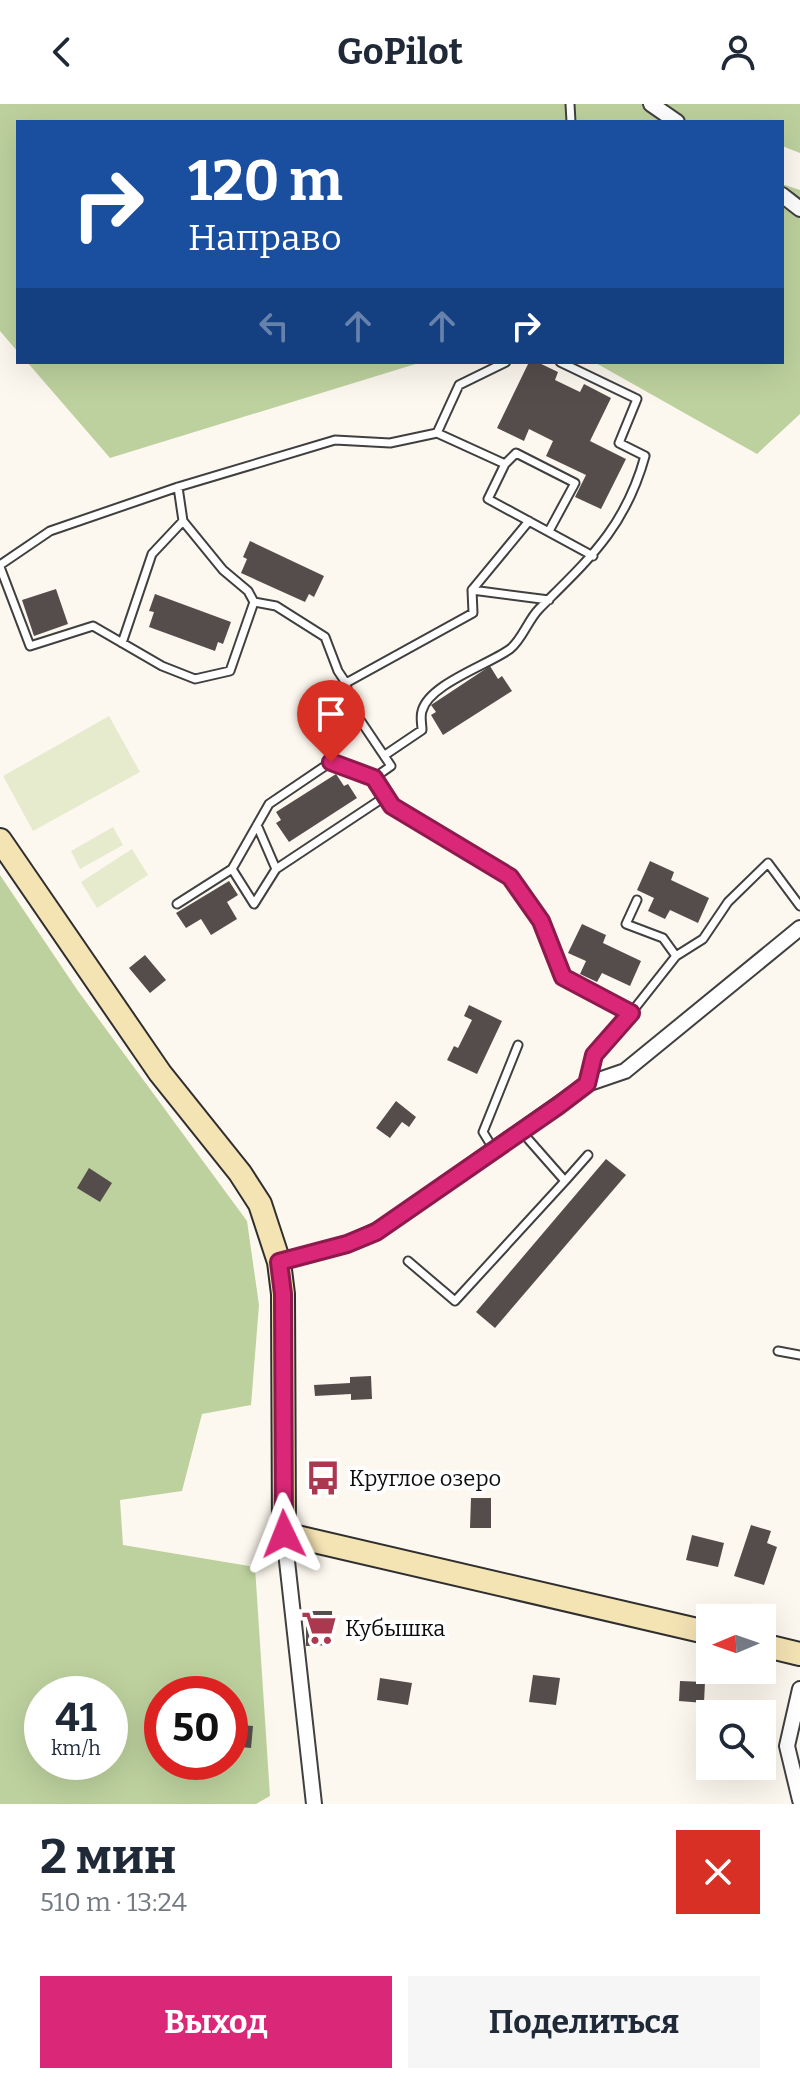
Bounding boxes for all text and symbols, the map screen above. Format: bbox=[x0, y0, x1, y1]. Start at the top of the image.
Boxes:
icon: back bbox=[40, 30, 84, 74]
text: GoPilot bbox=[337, 30, 463, 74]
icon: person bbox=[716, 30, 760, 74]
text: 120 m bbox=[188, 148, 343, 215]
icon: right bbox=[56, 152, 160, 256]
text: Направо bbox=[188, 216, 342, 260]
icon: left bbox=[252, 304, 296, 348]
icon: ahead bbox=[336, 304, 380, 348]
icon: ahead bbox=[420, 304, 464, 348]
icon: right bbox=[504, 304, 548, 348]
pin bbox=[297, 680, 365, 762]
icon: arrive bbox=[309, 692, 353, 736]
bus stop icon: Круглое озеро bbox=[304, 1459, 342, 1497]
place label: Круглое озеро bbox=[349, 1465, 501, 1492]
position arrow bbox=[242, 1492, 326, 1576]
north arrow bbox=[696, 1604, 776, 1684]
map controls bbox=[696, 1604, 776, 1780]
supermarket icon: Кубышка bbox=[300, 1609, 338, 1647]
place label: Кубышка bbox=[345, 1615, 445, 1642]
speed limit sign: 50 bbox=[144, 1676, 248, 1780]
text: 41 bbox=[55, 1694, 97, 1742]
button: search bbox=[696, 1700, 776, 1780]
text: km/h bbox=[51, 1736, 101, 1760]
text: 2 мин bbox=[40, 1828, 176, 1886]
button: close bbox=[676, 1830, 760, 1914]
text: 510 m · 13:24 bbox=[40, 1887, 187, 1918]
button: Выход bbox=[40, 1976, 392, 2068]
button: Поделиться bbox=[408, 1976, 760, 2068]

